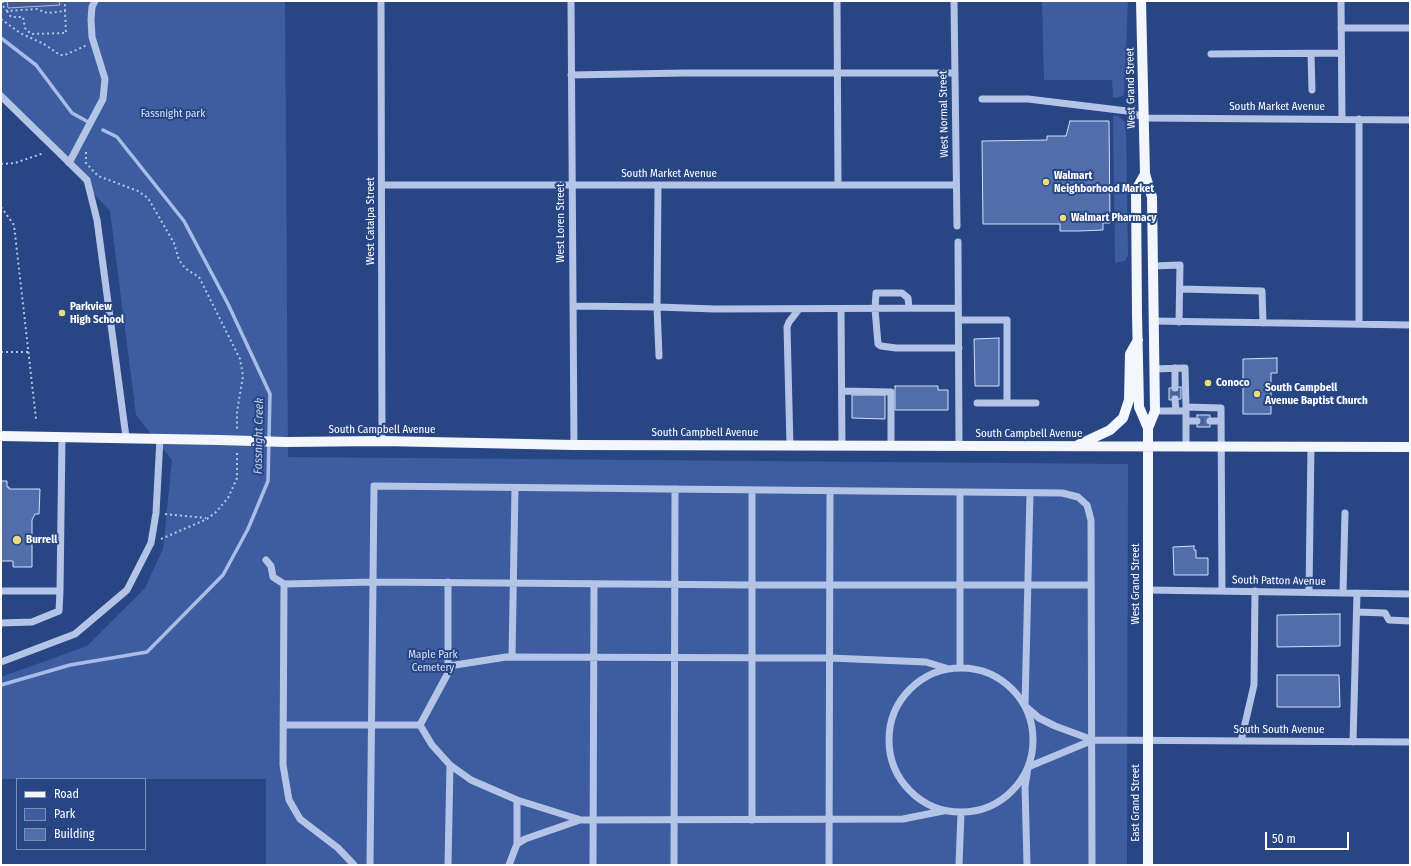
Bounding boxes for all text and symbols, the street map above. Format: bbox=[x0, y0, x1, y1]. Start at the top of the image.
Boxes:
street label: West Grand Street bbox=[1124, 47, 1138, 129]
street label: West Normal Street bbox=[937, 70, 951, 158]
street label: South Market Avenue bbox=[1229, 100, 1325, 114]
park label: Fassnight park bbox=[141, 107, 205, 121]
street label: South Market Avenue bbox=[621, 167, 717, 181]
place label: Walmart Neighborhood Market bbox=[1054, 169, 1154, 195]
street label: West Catalpa Street bbox=[364, 177, 378, 265]
marker: Walmart Neighborhood Market bbox=[1041, 177, 1051, 187]
street label: West Loren Street bbox=[554, 183, 568, 263]
place label: Walmart Pharmacy bbox=[1071, 211, 1156, 225]
marker: Walmart Pharmacy bbox=[1058, 213, 1068, 223]
place label: Parkview High School bbox=[70, 300, 124, 326]
marker: Parkview High School bbox=[57, 308, 67, 318]
place label: Conoco bbox=[1216, 376, 1250, 390]
marker: Conoco bbox=[1203, 378, 1213, 388]
place label: South Campbell Avenue Baptist Church bbox=[1265, 381, 1368, 407]
marker: South Campbell Avenue Baptist Church bbox=[1252, 389, 1262, 399]
water label: Fassnight Creek bbox=[251, 398, 267, 474]
street label: South Campbell Avenue bbox=[329, 423, 435, 437]
street label: South Campbell Avenue bbox=[652, 426, 758, 440]
street label: South Campbell Avenue bbox=[976, 427, 1082, 441]
place label: Burrell bbox=[26, 533, 57, 547]
marker: Burrell bbox=[11, 534, 23, 546]
street label: West Grand Street bbox=[1129, 544, 1143, 624]
street label: South Patton Avenue bbox=[1232, 574, 1326, 588]
park label: Maple Park Cemetery bbox=[408, 648, 458, 674]
street label: South South Avenue bbox=[1233, 723, 1325, 737]
street label: East Grand Street bbox=[1129, 764, 1143, 842]
legend bbox=[16, 778, 146, 850]
text: Road bbox=[54, 787, 79, 801]
text: Park bbox=[54, 807, 75, 821]
scale bar bbox=[1267, 824, 1351, 850]
text: Building bbox=[54, 827, 94, 841]
text: 50 m bbox=[1272, 832, 1296, 846]

